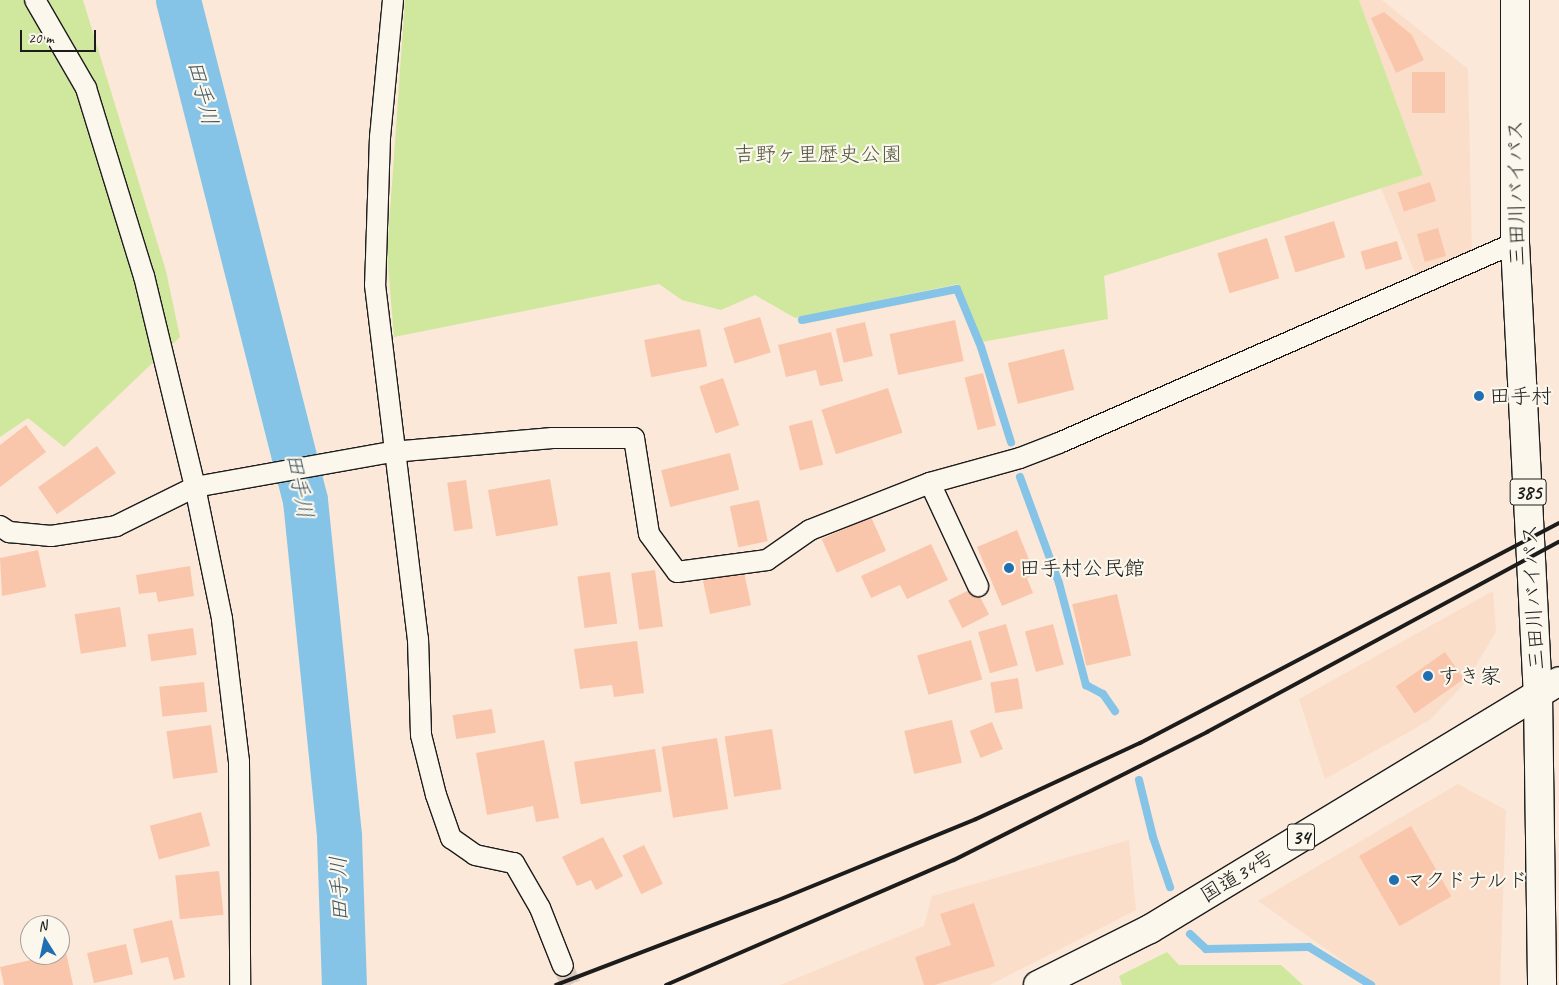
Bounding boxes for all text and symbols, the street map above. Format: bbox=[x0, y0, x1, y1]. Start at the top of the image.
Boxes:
scale bar bbox=[22, 20, 99, 52]
text: 20 m bbox=[28, 29, 54, 48]
water label: 田手川 bbox=[181, 58, 223, 128]
street label: 三田川バイパス bbox=[1502, 119, 1530, 267]
park label: 吉野ヶ里歴史公園 bbox=[734, 141, 902, 167]
place label: 田手村 bbox=[1489, 383, 1552, 409]
marker: 田手村 bbox=[1473, 390, 1485, 402]
water label: 田手川 bbox=[280, 451, 318, 521]
road number: 385 bbox=[1509, 474, 1547, 510]
street label: 三田川バイパス bbox=[1517, 523, 1549, 671]
place label: 田手村公民館 bbox=[1019, 555, 1145, 581]
marker: 田手村公民館 bbox=[1003, 562, 1015, 574]
place label: すき家 bbox=[1438, 663, 1501, 689]
marker: すき家 bbox=[1422, 670, 1434, 682]
road number: 34 bbox=[1286, 820, 1316, 854]
street label: 国道34号 bbox=[1195, 844, 1279, 908]
water label: 田手川 bbox=[326, 856, 354, 922]
place label: マクドナルド bbox=[1404, 867, 1530, 893]
marker: マクドナルド bbox=[1388, 874, 1400, 886]
north arrow bbox=[20, 915, 70, 965]
text: N bbox=[37, 917, 48, 935]

